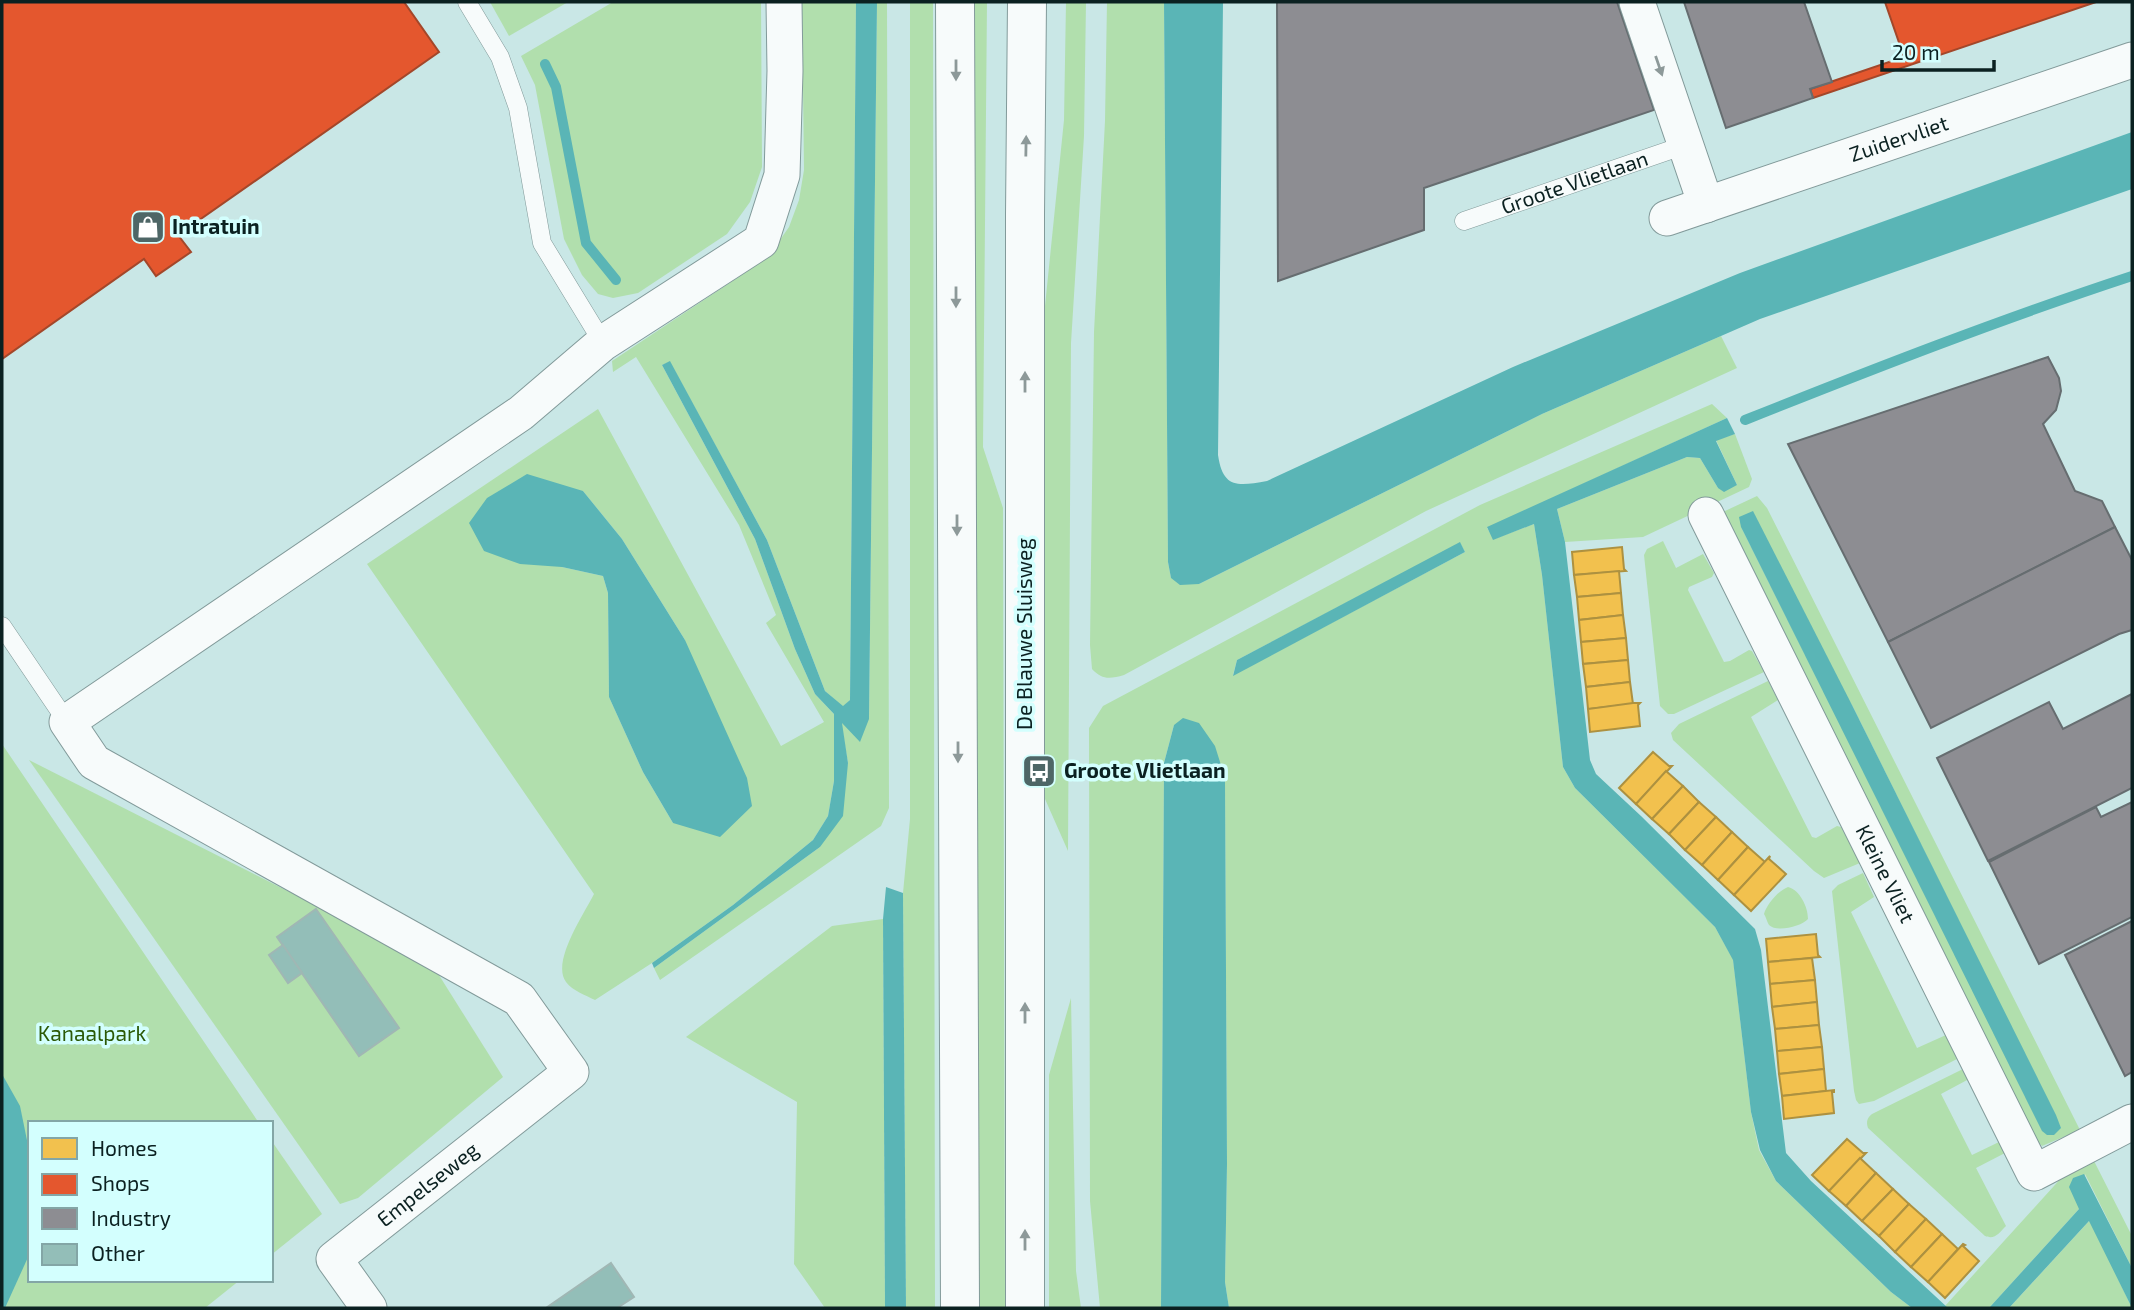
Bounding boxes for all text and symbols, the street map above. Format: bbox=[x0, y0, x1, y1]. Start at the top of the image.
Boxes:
scale bar bbox=[1882, 28, 1994, 72]
text: 20 m bbox=[1892, 39, 1940, 64]
one-way arrow bbox=[1654, 56, 1665, 77]
one-way arrow bbox=[950, 59, 961, 81]
street label: Zuidervliet bbox=[1846, 109, 1951, 166]
one-way arrow bbox=[1020, 135, 1032, 157]
street label: Groote Vlietlaan bbox=[1497, 145, 1651, 218]
shop icon: Intratuin bbox=[129, 208, 167, 246]
place label: Intratuin bbox=[172, 213, 260, 238]
one-way arrow bbox=[950, 287, 962, 309]
one-way arrow bbox=[1019, 370, 1031, 392]
one-way arrow bbox=[951, 514, 963, 536]
street label: De Blauwe Sluisweg bbox=[1011, 538, 1036, 730]
one-way arrow bbox=[952, 742, 964, 764]
bus stop icon: Groote Vlietlaan bbox=[1020, 752, 1058, 790]
place label: Groote Vlietlaan bbox=[1064, 757, 1226, 782]
street label: Kleine Vliet bbox=[1851, 820, 1921, 926]
one-way arrow bbox=[1019, 1001, 1031, 1023]
park label: Kanaalpark bbox=[38, 1020, 146, 1045]
legend bbox=[28, 1121, 273, 1282]
text: Homes bbox=[91, 1135, 157, 1160]
street label: Empelseweg bbox=[371, 1136, 483, 1231]
text: Shops bbox=[91, 1170, 150, 1195]
text: Industry bbox=[91, 1205, 171, 1230]
one-way arrow bbox=[1019, 1229, 1031, 1251]
text: Other bbox=[91, 1240, 146, 1265]

